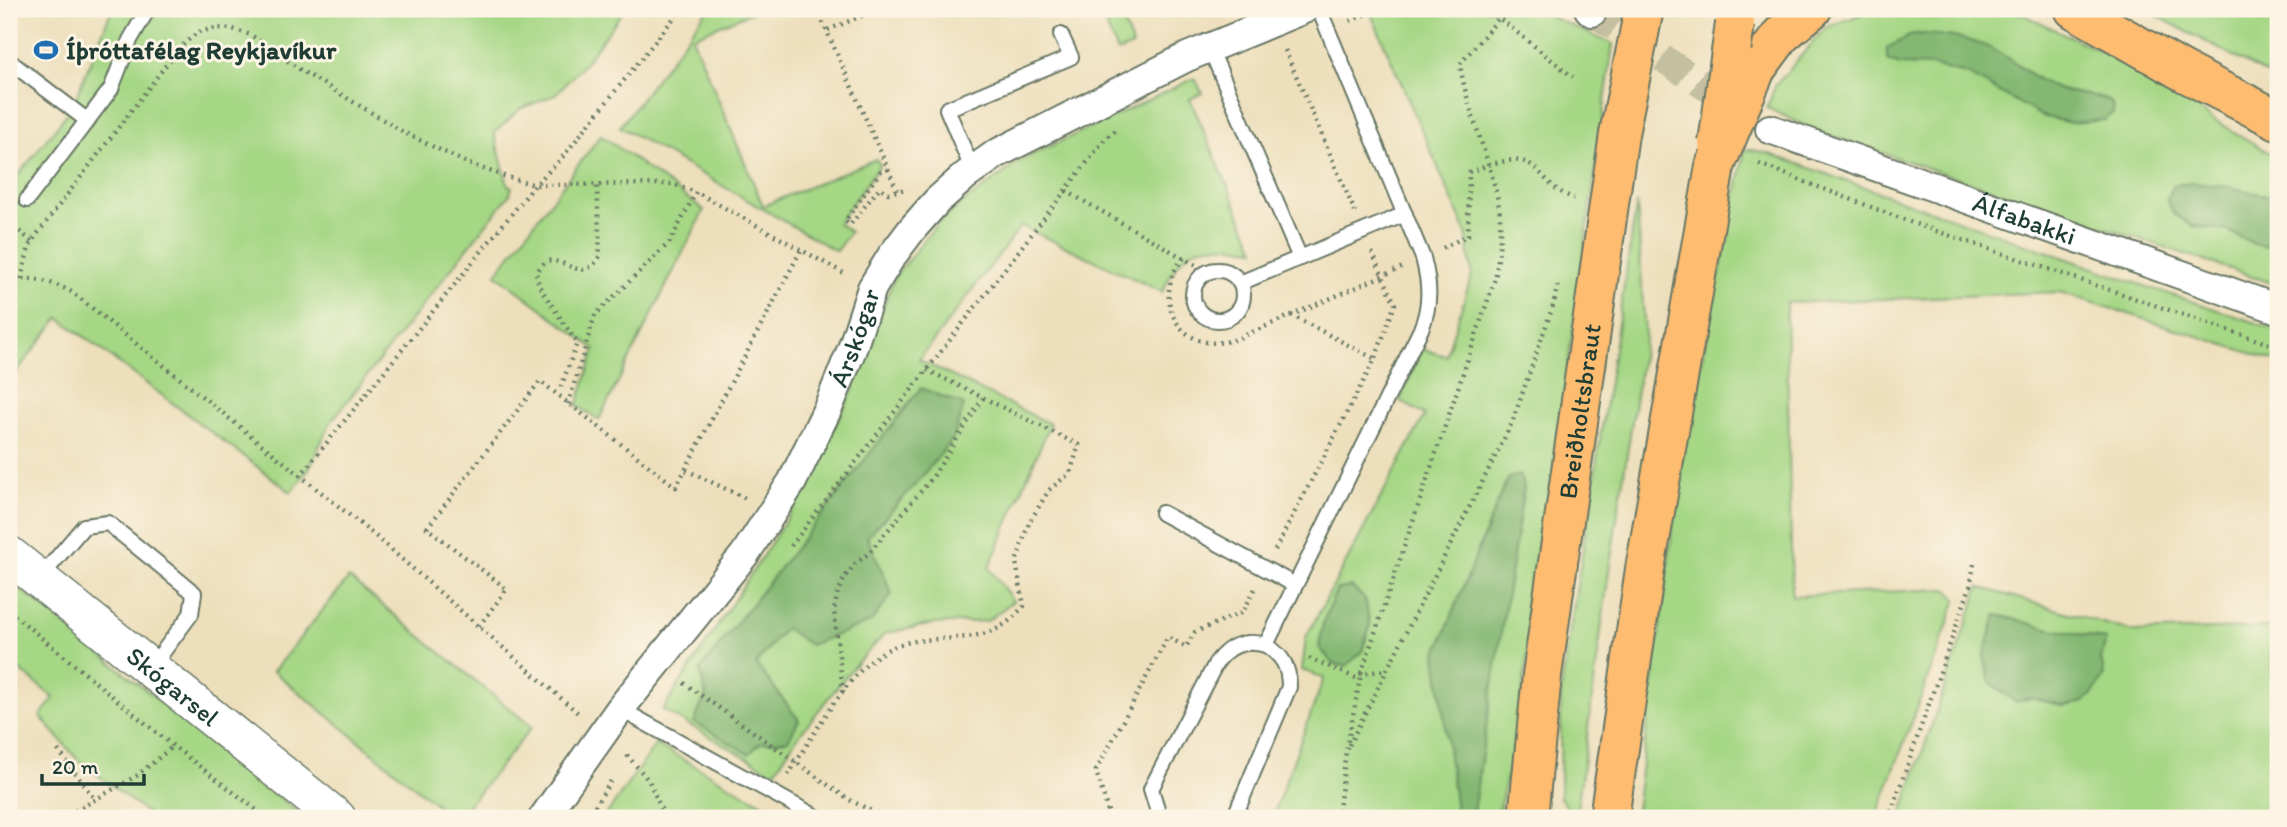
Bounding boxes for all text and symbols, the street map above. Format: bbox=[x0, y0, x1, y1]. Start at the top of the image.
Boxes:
place label: Íþróttafélag Reykjavíkur bbox=[66, 34, 337, 66]
sports icon: Íþróttafélag Reykjavíkur bbox=[32, 36, 60, 64]
street label: Álfabakki bbox=[1969, 186, 2080, 252]
street label: Árskógar bbox=[822, 284, 887, 392]
street label: Breiðholtsbraut bbox=[1551, 321, 1608, 501]
street label: Skógarsel bbox=[120, 640, 226, 733]
scale bar bbox=[42, 743, 144, 787]
text: 20 m bbox=[52, 754, 99, 779]

